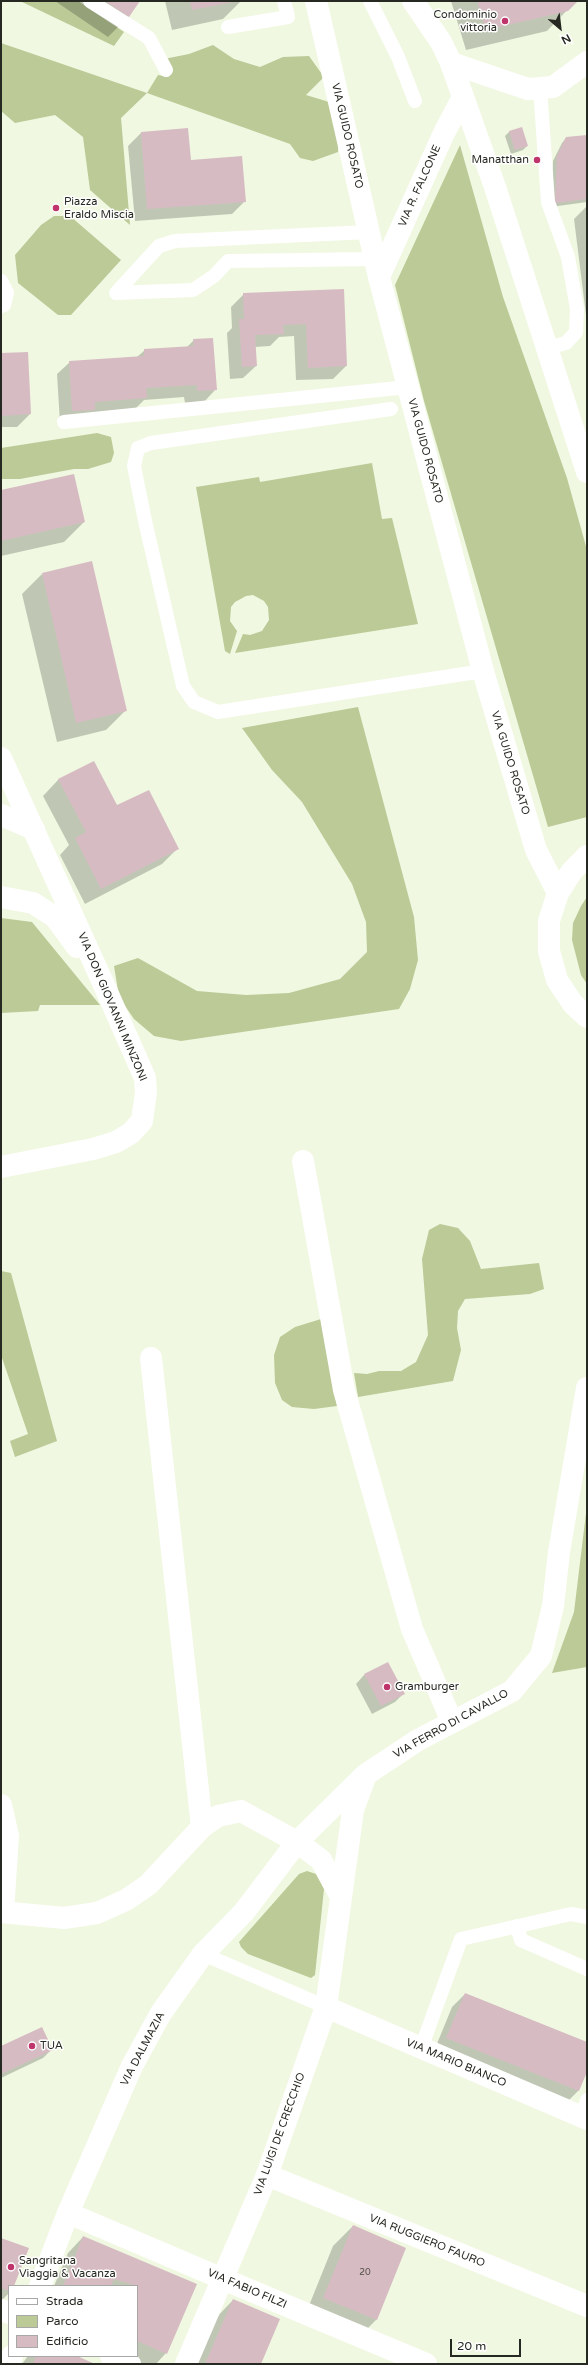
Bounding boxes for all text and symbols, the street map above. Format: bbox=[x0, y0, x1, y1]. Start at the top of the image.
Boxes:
place label: Condominio vittoria bbox=[434, 8, 497, 34]
north arrow bbox=[540, 8, 580, 48]
marker: Condominio vittoria bbox=[500, 16, 510, 26]
text: N bbox=[559, 31, 573, 47]
street label: VIA GUIDO ROSATO bbox=[328, 82, 366, 190]
street label: VIA R. FALCONE bbox=[396, 143, 444, 229]
place label: Manatthan bbox=[471, 153, 529, 167]
marker: Manatthan bbox=[532, 155, 542, 165]
place label: Piazza Eraldo Miscia bbox=[64, 195, 134, 221]
marker: Piazza Eraldo Miscia bbox=[51, 203, 61, 213]
street label: VIA GUIDO ROSATO bbox=[405, 397, 445, 505]
street label: VIA GUIDO ROSATO bbox=[488, 709, 532, 817]
street label: VIA DON GIOVANNI MINZONI bbox=[75, 931, 149, 1083]
place label: Gramburger bbox=[395, 1680, 459, 1694]
marker: Gramburger bbox=[382, 1682, 392, 1692]
street label: VIA FERRO DI CAVALLO bbox=[391, 1687, 511, 1761]
street label: VIA DALMAZIA bbox=[118, 2010, 168, 2088]
street label: VIA MARIO BIANCO bbox=[404, 2036, 508, 2090]
place label: TUA bbox=[40, 2039, 63, 2053]
marker: TUA bbox=[27, 2041, 37, 2051]
street label: VIA LUIGI DE CRECCHIO bbox=[252, 2071, 308, 2197]
street label: VIA RUGGIERO FAURO bbox=[367, 2212, 487, 2270]
place label: Sangritana Viaggia & Vacanza bbox=[19, 2254, 116, 2280]
marker: Sangritana Viaggia & Vacanza bbox=[6, 2262, 16, 2272]
street label: VIA FABIO FILZI bbox=[205, 2266, 289, 2312]
house number: 20 bbox=[359, 2268, 371, 2278]
legend bbox=[8, 2285, 138, 2357]
text: Strada bbox=[46, 2294, 83, 2308]
text: Parco bbox=[46, 2314, 79, 2328]
scale bar bbox=[452, 2331, 523, 2357]
text: Edificio bbox=[46, 2334, 88, 2348]
text: 20 m bbox=[457, 2339, 486, 2353]

